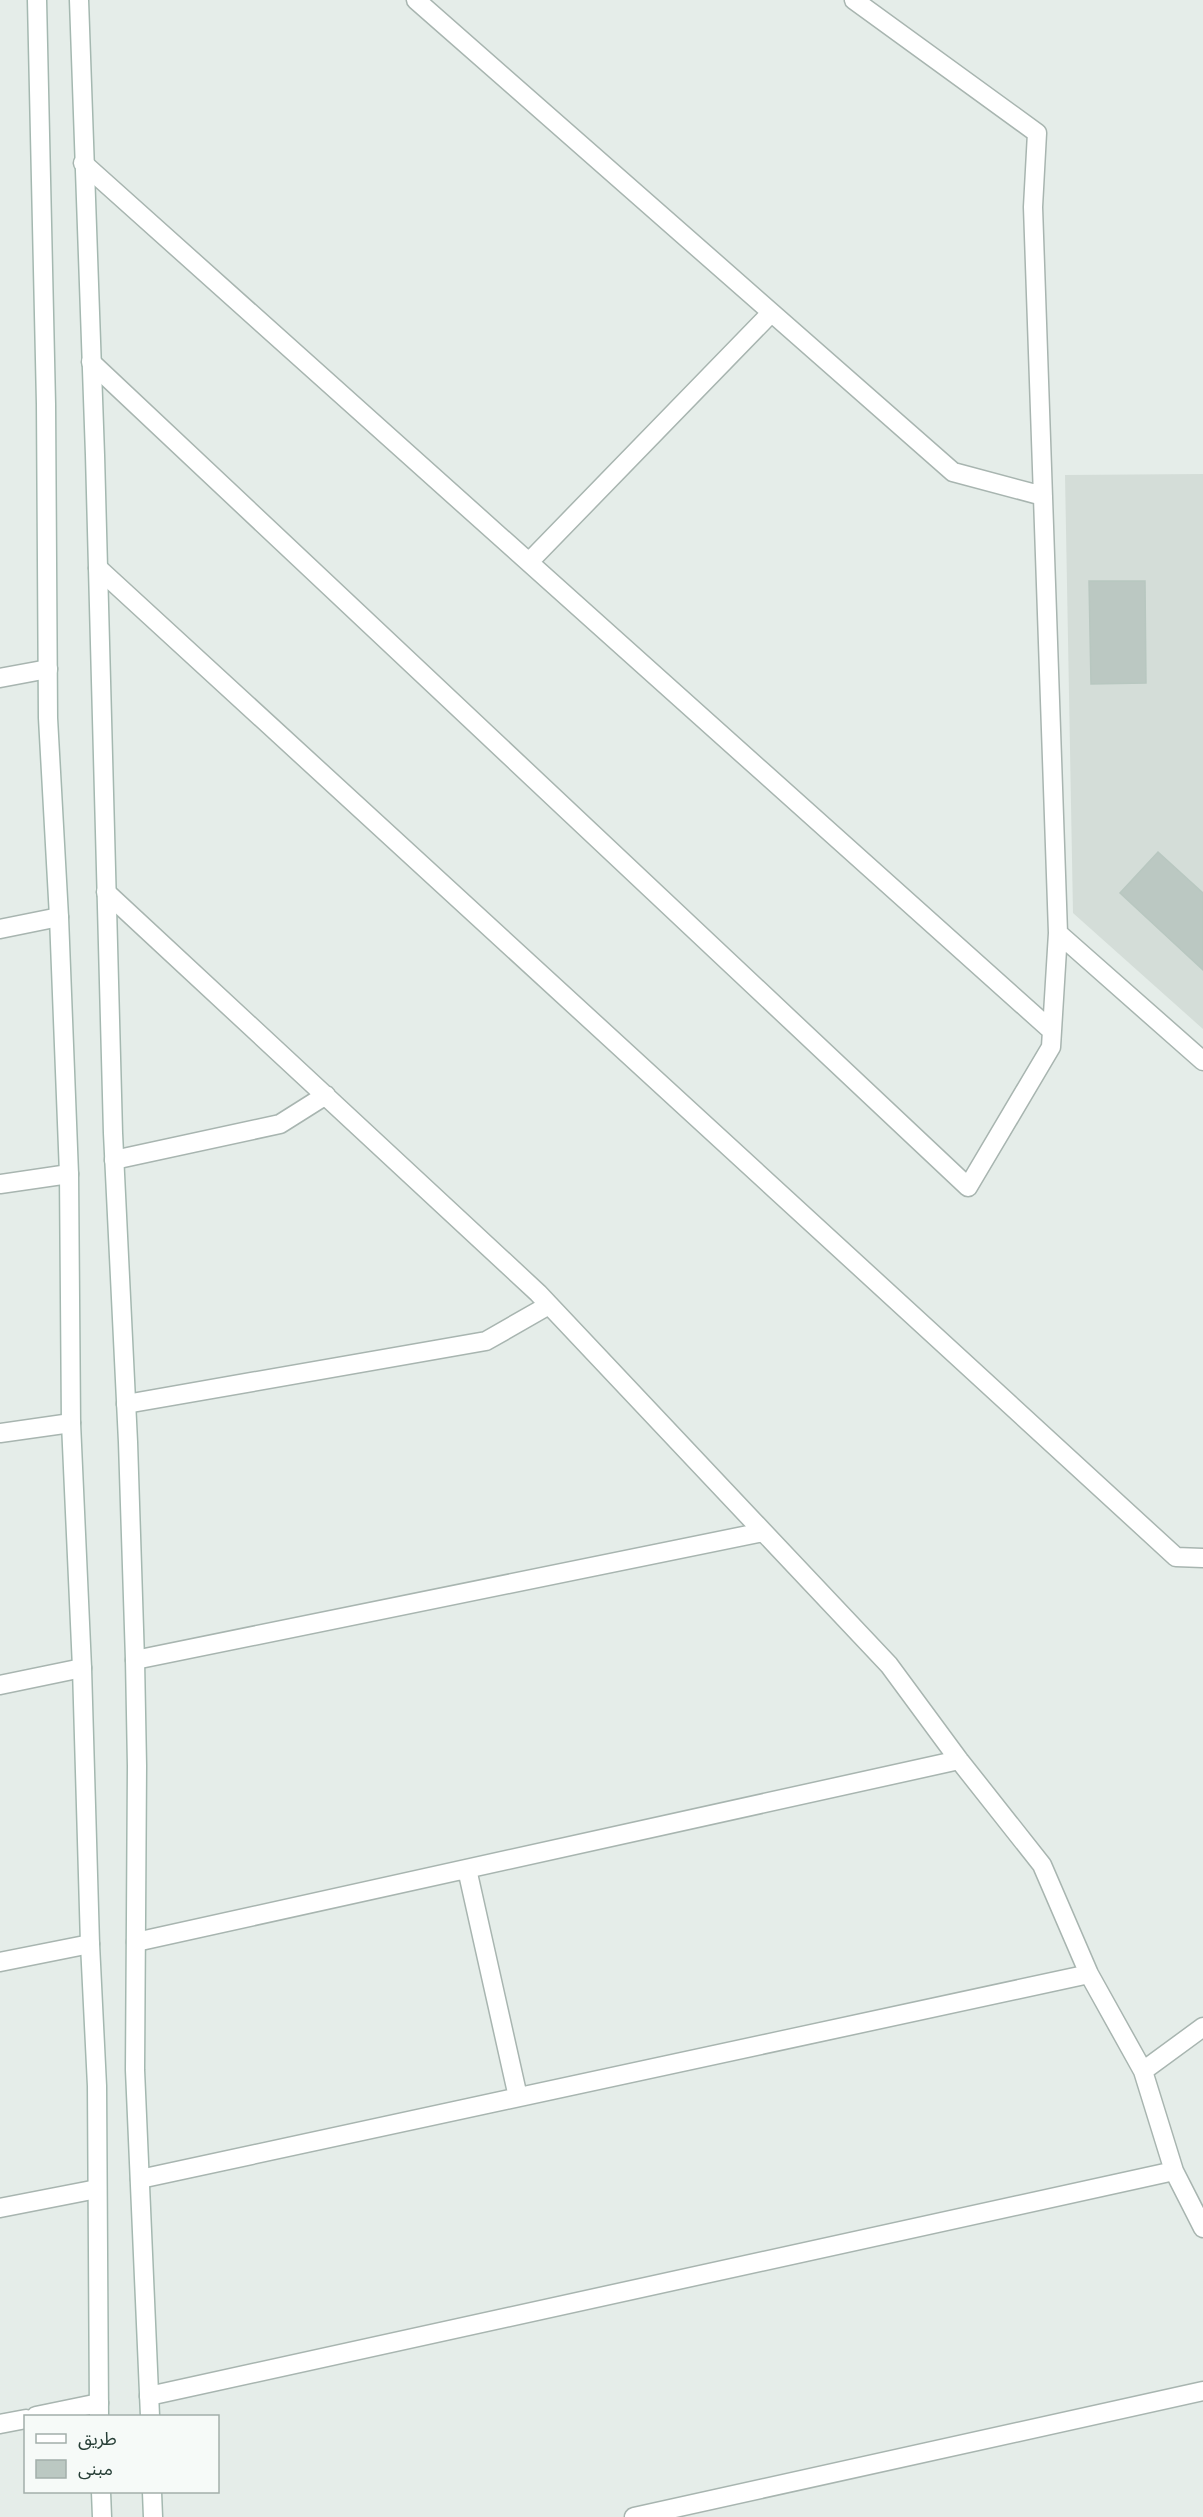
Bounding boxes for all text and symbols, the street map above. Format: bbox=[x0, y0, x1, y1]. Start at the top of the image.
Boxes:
legend bbox=[24, 2415, 219, 2493]
text: طريق bbox=[78, 2429, 117, 2450]
text: مبنى bbox=[78, 2459, 113, 2480]

